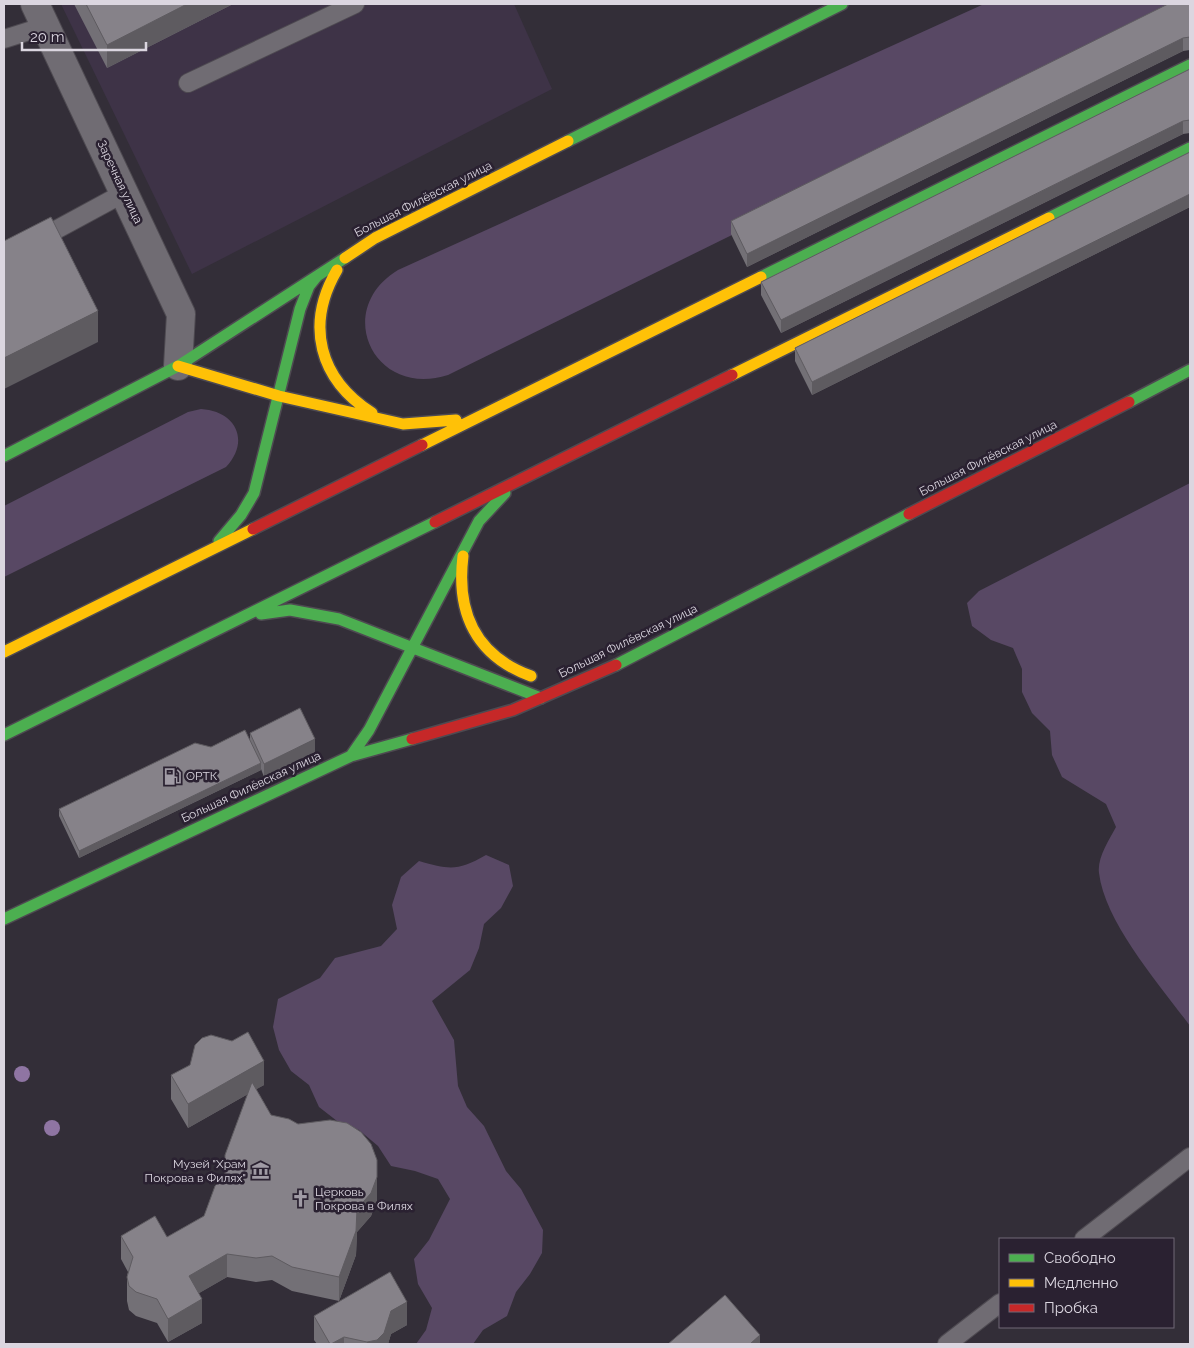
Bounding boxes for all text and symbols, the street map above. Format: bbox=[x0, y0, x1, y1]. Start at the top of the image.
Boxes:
scale bar bbox=[22, 20, 146, 52]
text: 20 m bbox=[30, 28, 65, 46]
street label: Заречная улица bbox=[95, 138, 145, 226]
street label: Большая Филёвская улица bbox=[352, 158, 494, 240]
street label: Большая Филёвская улица bbox=[917, 417, 1059, 499]
street label: Большая Филёвская улица bbox=[556, 601, 700, 681]
street label: Большая Филёвская улица bbox=[179, 748, 323, 826]
fuel station icon: ОРТК bbox=[162, 766, 182, 786]
place label: ОРТК bbox=[186, 769, 218, 783]
place label: Музей "Храм Покрова в Филях" bbox=[145, 1157, 246, 1185]
museum icon: Музей "Храм Покрова в Филях" bbox=[250, 1161, 270, 1181]
place label: Церковь Покрова в Филях bbox=[315, 1185, 413, 1213]
church icon: Церковь Покрова в Филях bbox=[291, 1189, 311, 1209]
legend bbox=[999, 1238, 1174, 1328]
text: Свободно bbox=[1044, 1249, 1116, 1267]
text: Медленно bbox=[1044, 1274, 1118, 1292]
text: Пробка bbox=[1044, 1299, 1098, 1317]

